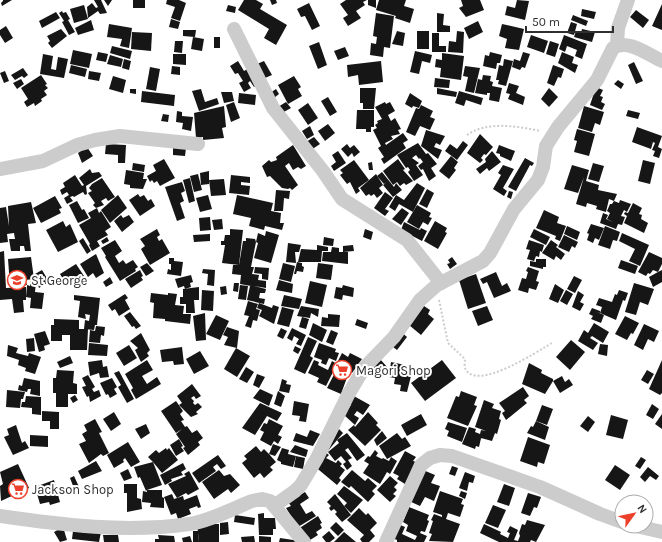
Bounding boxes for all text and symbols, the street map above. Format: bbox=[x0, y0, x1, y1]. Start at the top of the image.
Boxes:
scale bar bbox=[526, 8, 613, 34]
text: 50 m bbox=[532, 15, 560, 29]
school or university icon: St George bbox=[6, 269, 28, 291]
place label: St George bbox=[31, 273, 88, 288]
supermarket icon: Magori Shop bbox=[331, 359, 353, 381]
place label: Magori Shop bbox=[356, 363, 431, 378]
supermarket icon: Jackson Shop bbox=[7, 478, 29, 500]
place label: Jackson Shop bbox=[32, 482, 114, 497]
north arrow bbox=[614, 494, 654, 534]
text: N bbox=[634, 502, 650, 516]

